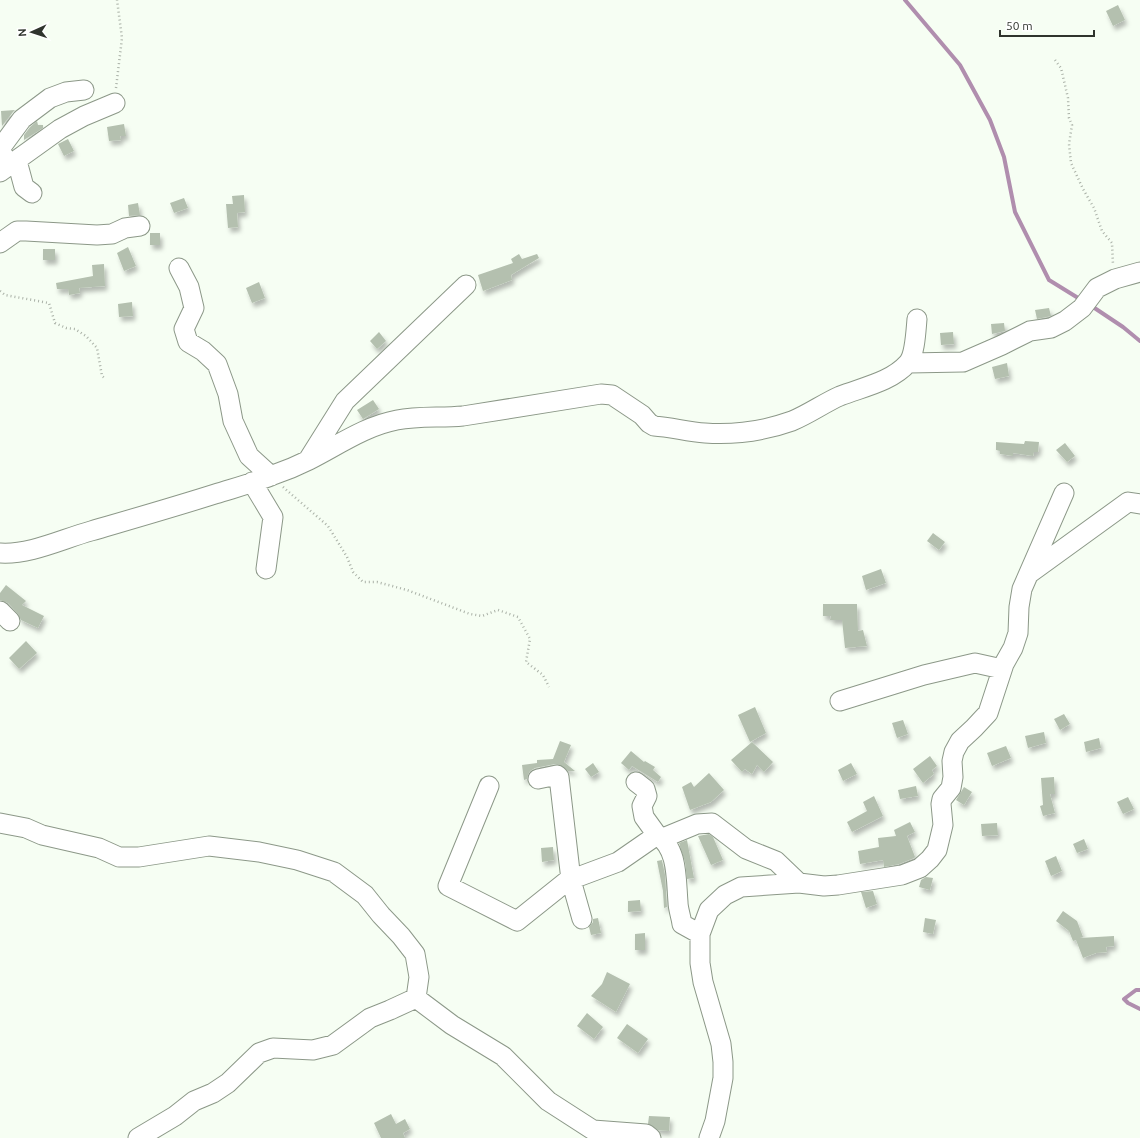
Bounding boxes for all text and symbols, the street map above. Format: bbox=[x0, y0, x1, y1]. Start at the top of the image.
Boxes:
north arrow bbox=[12, 12, 52, 52]
scale bar bbox=[1000, 12, 1094, 38]
text: 50 m bbox=[1006, 19, 1033, 32]
text: N bbox=[16, 28, 28, 37]

